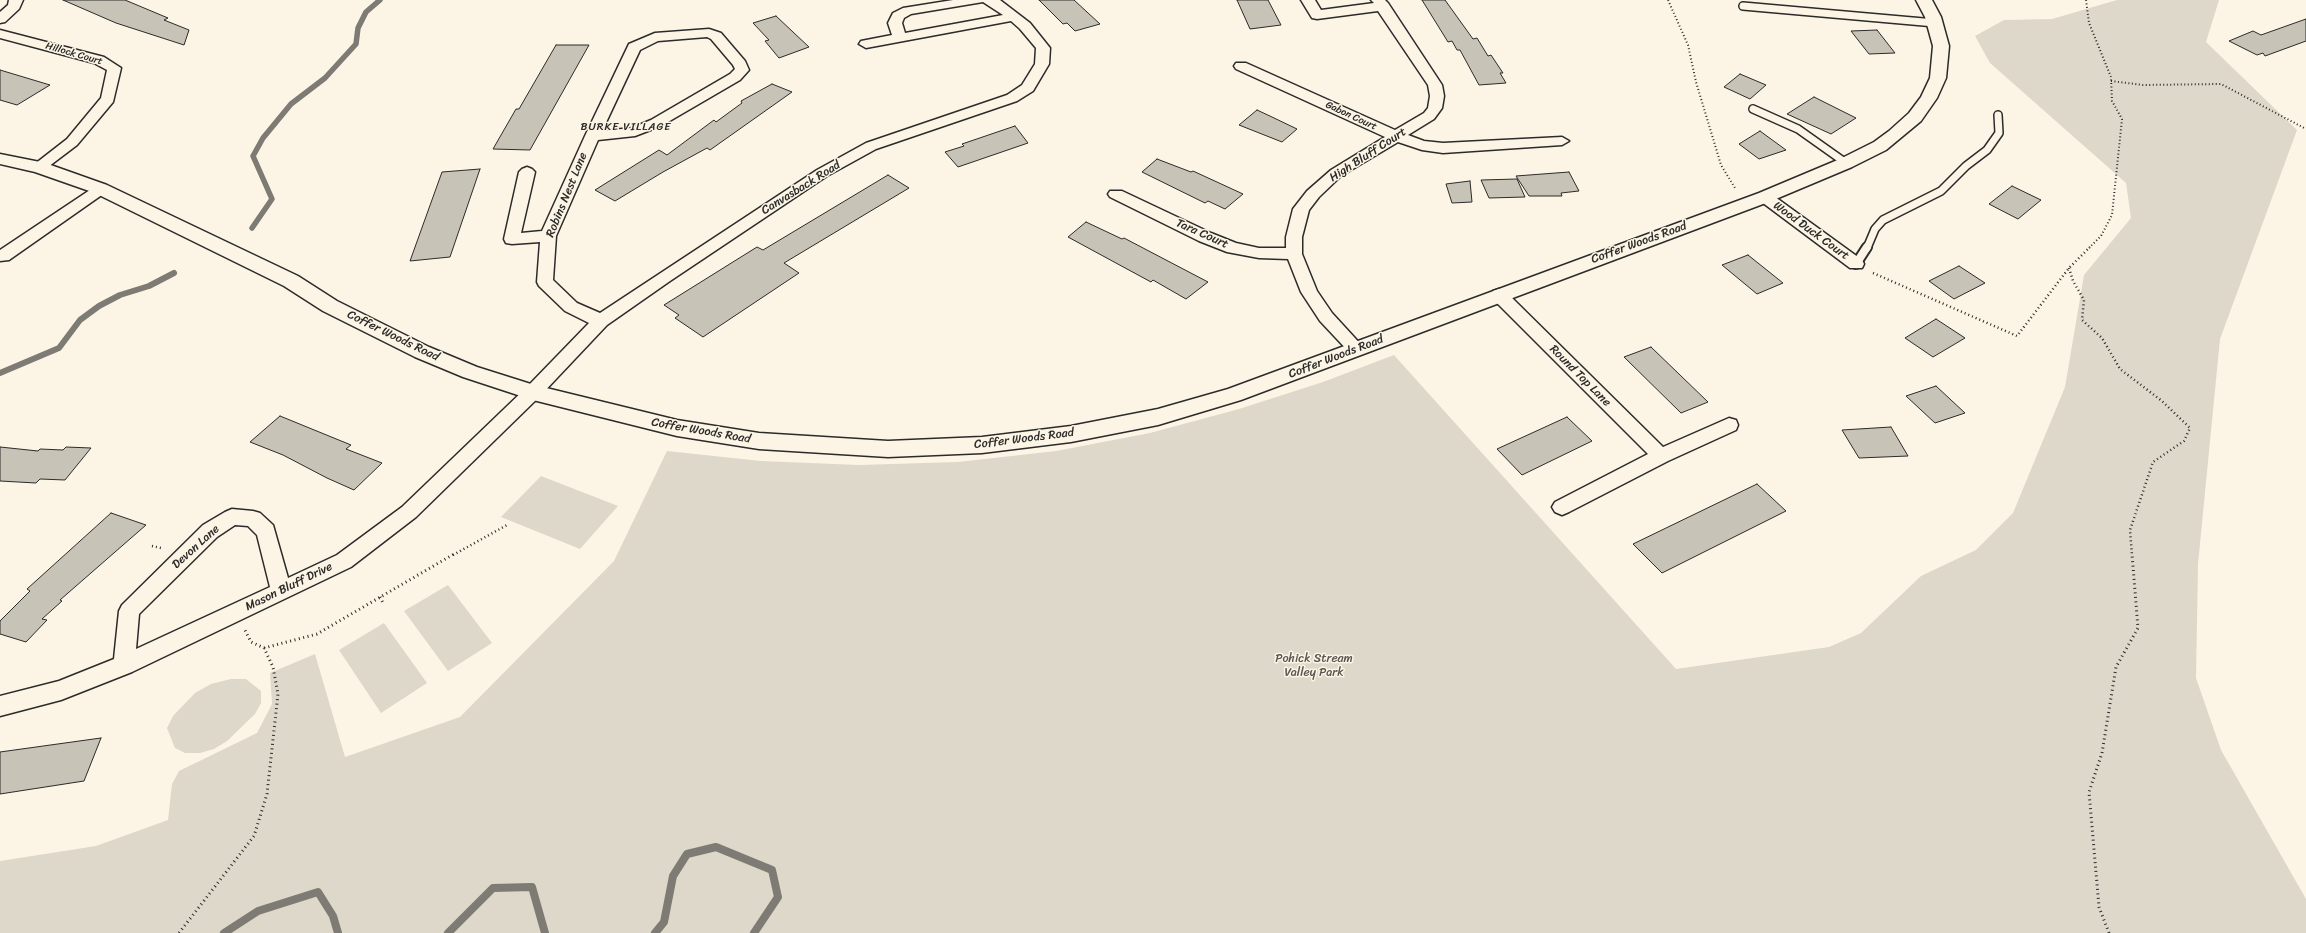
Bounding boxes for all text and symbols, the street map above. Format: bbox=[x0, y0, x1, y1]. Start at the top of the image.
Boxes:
street label: Hillock Court bbox=[44, 40, 104, 68]
street label: Gabon Court bbox=[1324, 99, 1378, 133]
district label: BURKE VILLAGE bbox=[581, 120, 671, 134]
street label: High Bluff Court bbox=[1327, 125, 1409, 185]
street label: Robins Nest Lane bbox=[543, 150, 591, 240]
street label: Canvasback Road bbox=[759, 158, 843, 218]
street label: Wood Duck Court bbox=[1770, 199, 1852, 263]
street label: Tara Court bbox=[1174, 216, 1230, 252]
street label: Coffer Woods Road bbox=[1589, 219, 1689, 267]
street label: Coffer Woods Road bbox=[345, 307, 441, 365]
street label: Coffer Woods Road bbox=[1286, 332, 1386, 382]
street label: Round Top Lane bbox=[1546, 342, 1614, 410]
street label: Coffer Woods Road bbox=[650, 415, 752, 447]
street label: Coffer Woods Road bbox=[973, 426, 1075, 452]
street label: Devon Lane bbox=[169, 522, 223, 572]
street label: Mason Bluff Drive bbox=[243, 560, 335, 614]
park label: Pohick Stream Valley Park bbox=[1275, 652, 1353, 680]

